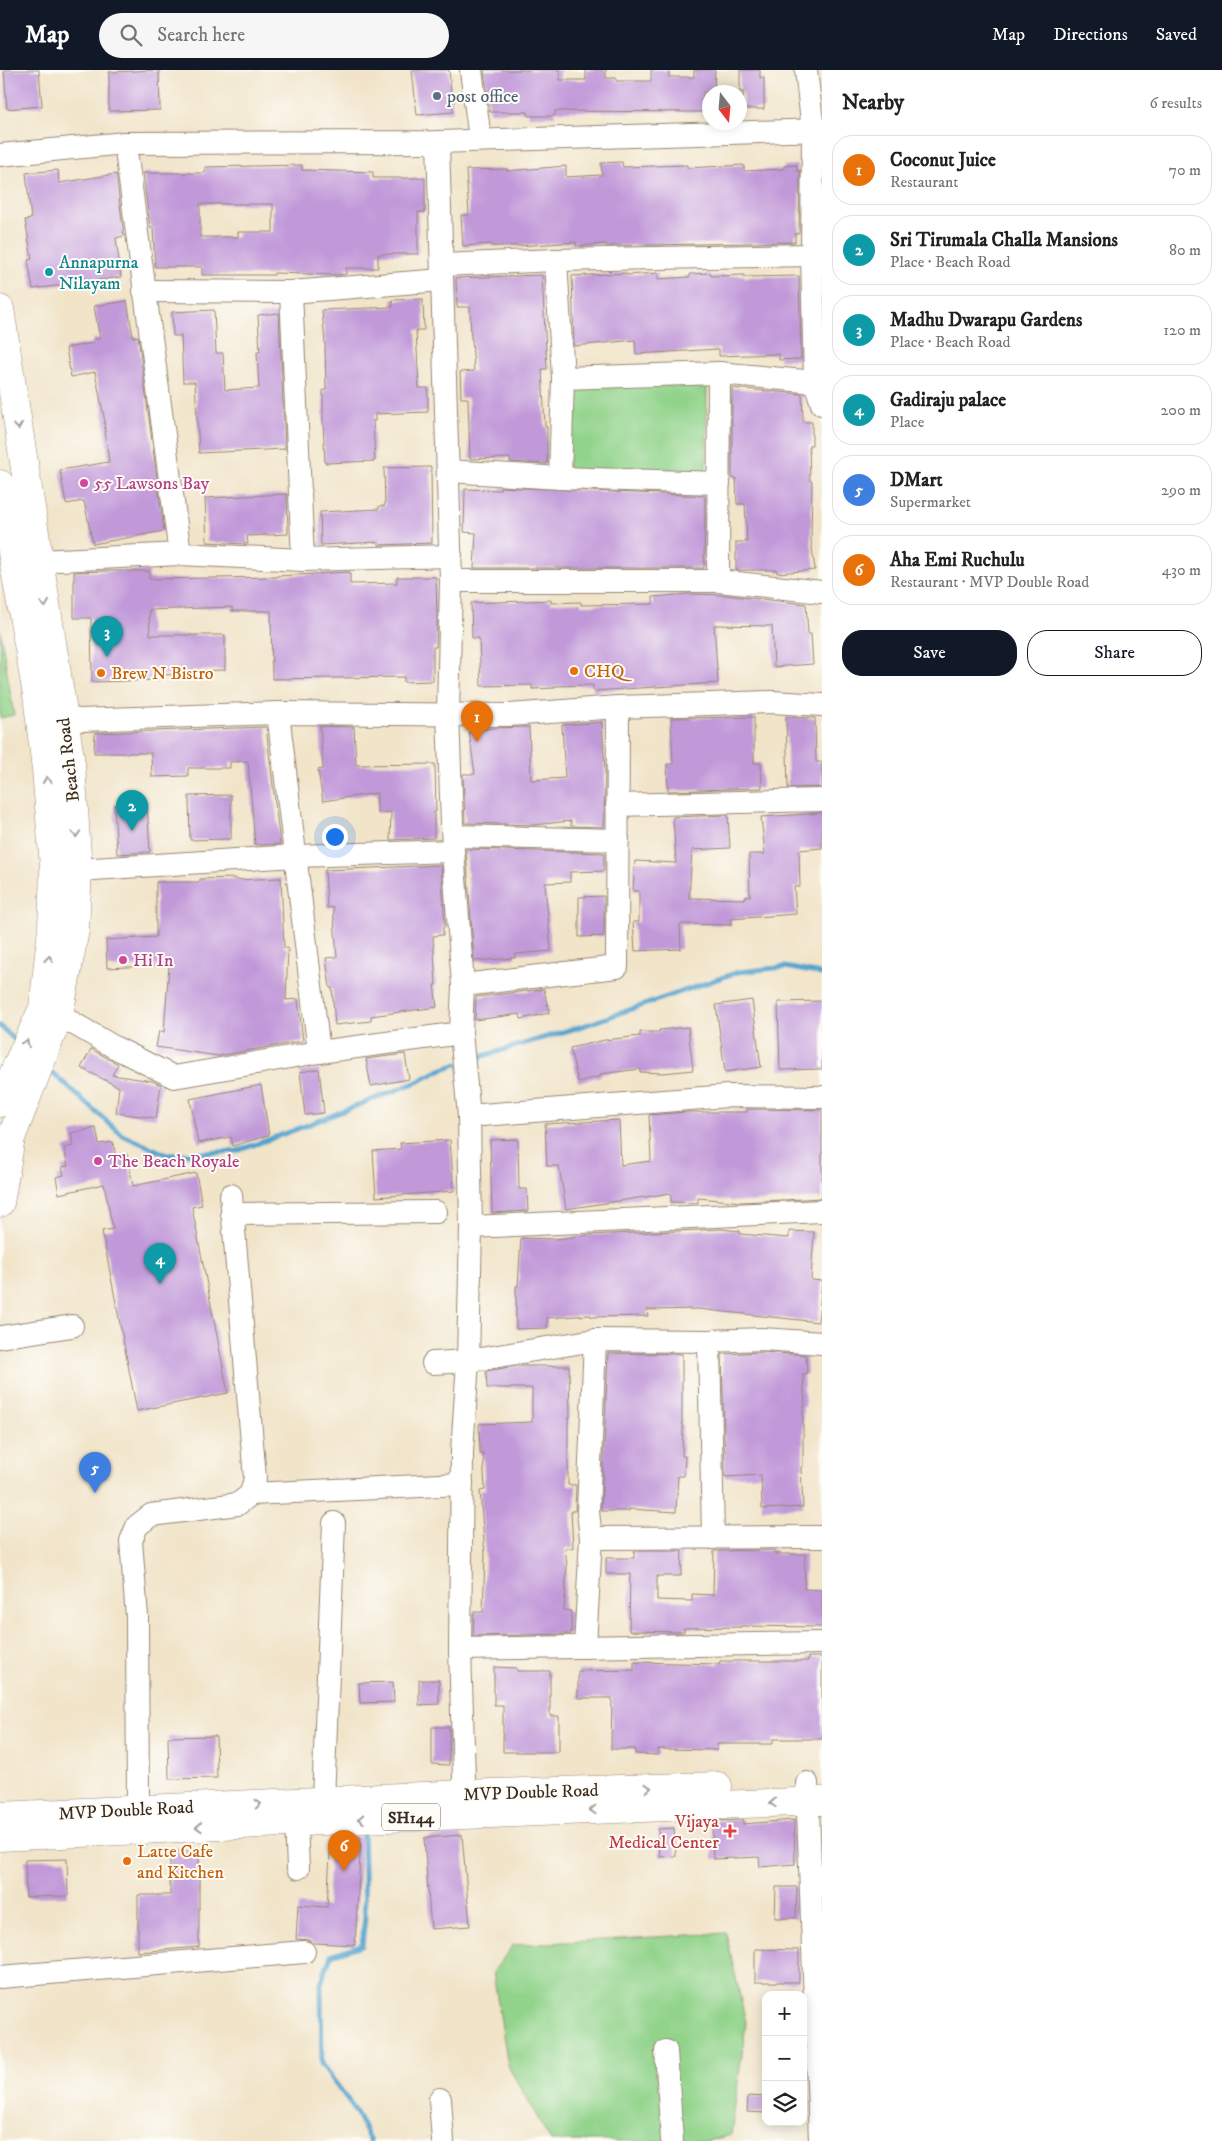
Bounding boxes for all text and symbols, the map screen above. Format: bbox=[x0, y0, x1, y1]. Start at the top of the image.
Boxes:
search box bbox=[99, 13, 449, 58]
text: Map bbox=[25, 20, 69, 50]
icon: search bbox=[117, 21, 145, 49]
text: Search here bbox=[157, 24, 245, 47]
text: Map bbox=[992, 24, 1025, 46]
text: Directions bbox=[1053, 24, 1128, 46]
text: Saved bbox=[1156, 24, 1197, 46]
north arrow bbox=[702, 85, 747, 130]
place label: post office bbox=[446, 86, 518, 108]
marker: post office bbox=[431, 90, 443, 102]
text: Nearby bbox=[842, 90, 904, 116]
text: 6 results bbox=[1149, 93, 1202, 113]
text: Coconut Juice bbox=[890, 149, 996, 172]
text: 1 bbox=[856, 160, 862, 180]
text: 70 m bbox=[1169, 160, 1201, 180]
text: Restaurant bbox=[890, 172, 958, 192]
text: Sri Tirumala Challa Mansions bbox=[890, 229, 1118, 252]
text: 2 bbox=[855, 240, 863, 260]
text: 80 m bbox=[1169, 240, 1201, 260]
place label: Annapurna Nilayam bbox=[59, 252, 139, 295]
text: Place · Beach Road bbox=[890, 252, 1010, 272]
marker: Annapurna Nilayam bbox=[43, 266, 55, 278]
text: Madhu Dwarapu Gardens bbox=[890, 309, 1082, 332]
text: 3 bbox=[856, 320, 862, 340]
text: 120 m bbox=[1163, 320, 1201, 340]
text: Place · Beach Road bbox=[890, 332, 1010, 352]
text: Gadiraju palace bbox=[890, 389, 1006, 412]
text: 4 bbox=[854, 400, 864, 420]
text: 200 m bbox=[1160, 400, 1201, 420]
text: Place bbox=[890, 412, 924, 432]
one-way arrow bbox=[13, 422, 23, 431]
text: DMart bbox=[890, 469, 943, 492]
place label: 55 Lawsons Bay bbox=[94, 473, 210, 495]
marker: 55 Lawsons Bay bbox=[78, 477, 90, 489]
text: 5 bbox=[855, 480, 863, 500]
text: 290 m bbox=[1161, 480, 1201, 500]
text: Supermarket bbox=[890, 492, 971, 512]
text: Aha Emi Ruchulu bbox=[890, 549, 1025, 572]
text: 6 bbox=[855, 560, 863, 580]
text: 430 m bbox=[1162, 560, 1201, 580]
text: Restaurant · MVP Double Road bbox=[890, 572, 1089, 592]
one-way arrow bbox=[40, 600, 50, 608]
pin: 3 bbox=[91, 616, 123, 657]
button: Save bbox=[842, 630, 1017, 676]
button: Share bbox=[1027, 630, 1202, 676]
place label: CHQ bbox=[584, 661, 633, 683]
place label: Brew N Bistro bbox=[111, 663, 214, 685]
marker: CHQ bbox=[568, 665, 580, 677]
marker: Brew N Bistro bbox=[95, 667, 107, 679]
pin: 1 bbox=[461, 701, 493, 742]
street label: Beach Road bbox=[53, 716, 85, 803]
one-way arrow bbox=[42, 775, 53, 783]
pin: 2 bbox=[116, 790, 148, 831]
your location bbox=[322, 824, 348, 850]
one-way arrow bbox=[70, 831, 81, 839]
place label: Hi In bbox=[133, 950, 174, 972]
marker: Hi In bbox=[117, 954, 129, 966]
one-way arrow bbox=[43, 955, 54, 963]
one-way arrow bbox=[20, 1039, 31, 1048]
place label: The Beach Royale bbox=[108, 1151, 240, 1173]
marker: The Beach Royale bbox=[92, 1155, 104, 1167]
pin: 4 bbox=[144, 1243, 176, 1284]
pin: 5 bbox=[79, 1452, 111, 1493]
street label: MVP Double Road bbox=[463, 1780, 599, 1806]
one-way arrow bbox=[644, 1783, 652, 1794]
street label: MVP Double Road bbox=[58, 1796, 194, 1826]
one-way arrow bbox=[255, 1798, 263, 1809]
one-way arrow bbox=[769, 1798, 777, 1808]
road number: SH144 bbox=[382, 1804, 440, 1830]
one-way arrow bbox=[589, 1804, 597, 1815]
place label: Vijaya Medical Center bbox=[608, 1811, 719, 1854]
one-way arrow bbox=[357, 1813, 365, 1824]
one-way arrow bbox=[195, 1821, 203, 1832]
marker: Vijaya Medical Center bbox=[723, 1824, 737, 1838]
pin: 6 bbox=[328, 1830, 360, 1871]
place label: Latte Cafe and Kitchen bbox=[137, 1841, 224, 1884]
marker: Latte Cafe and Kitchen bbox=[121, 1855, 133, 1867]
map controls bbox=[762, 1991, 807, 2126]
button: + bbox=[762, 1991, 807, 2036]
button: − bbox=[762, 2036, 807, 2081]
button: layers bbox=[762, 2081, 807, 2126]

